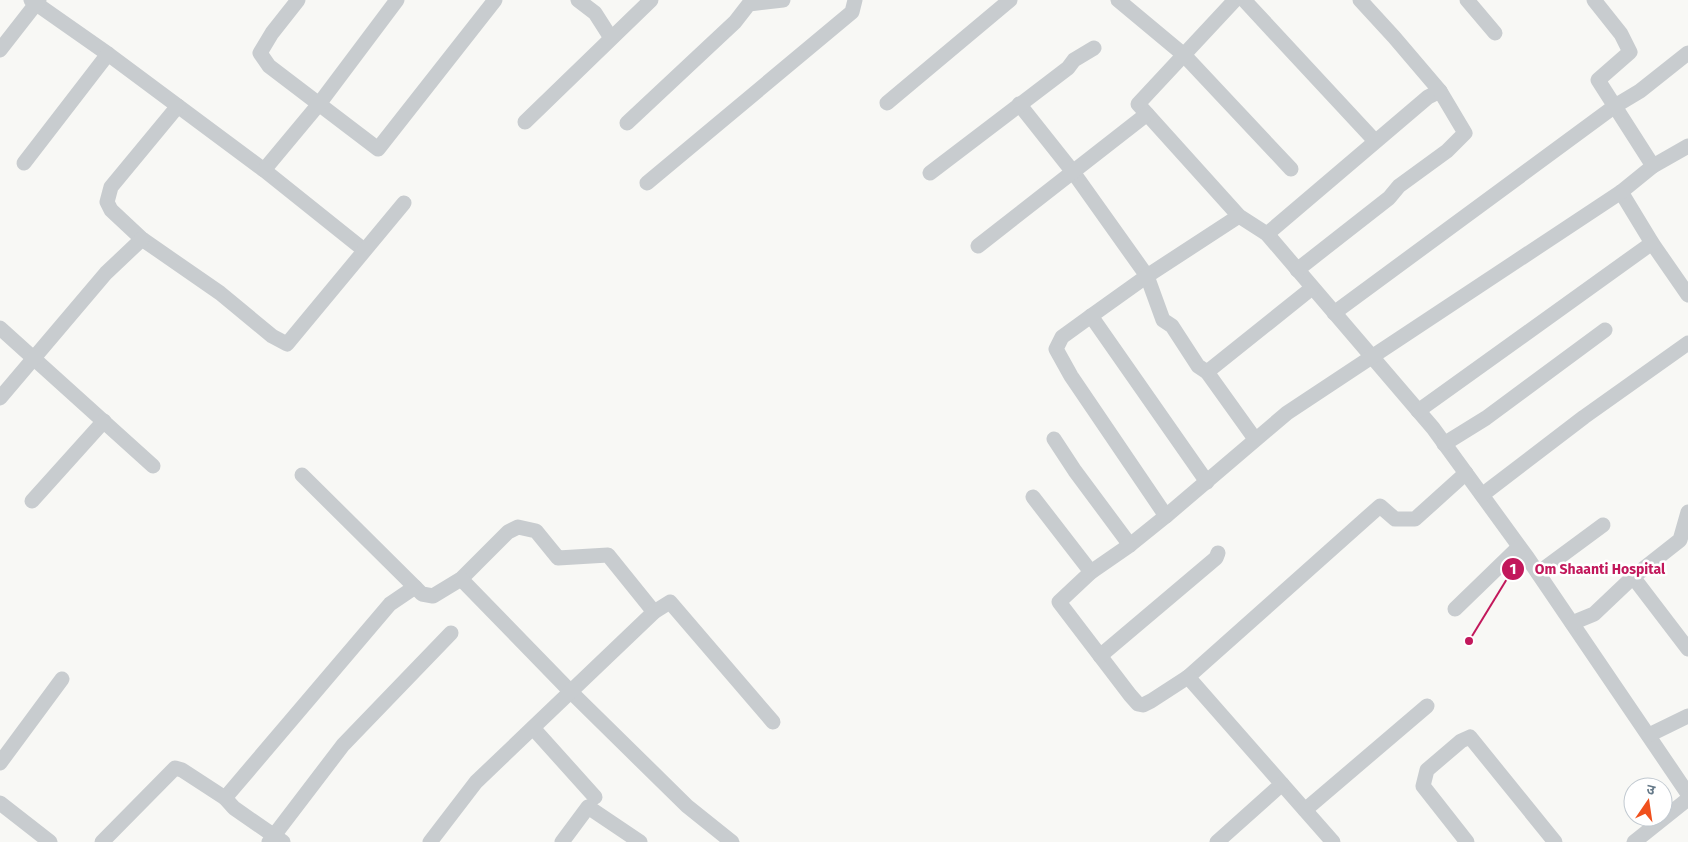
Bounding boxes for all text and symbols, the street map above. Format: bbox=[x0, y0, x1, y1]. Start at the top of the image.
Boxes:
callout: Om Shaanti Hospital bbox=[1500, 555, 1676, 584]
text: 1 bbox=[1510, 560, 1516, 578]
text: Om Shaanti Hospital bbox=[1535, 561, 1666, 578]
north arrow bbox=[1623, 777, 1673, 827]
text: उ bbox=[1645, 781, 1657, 799]

